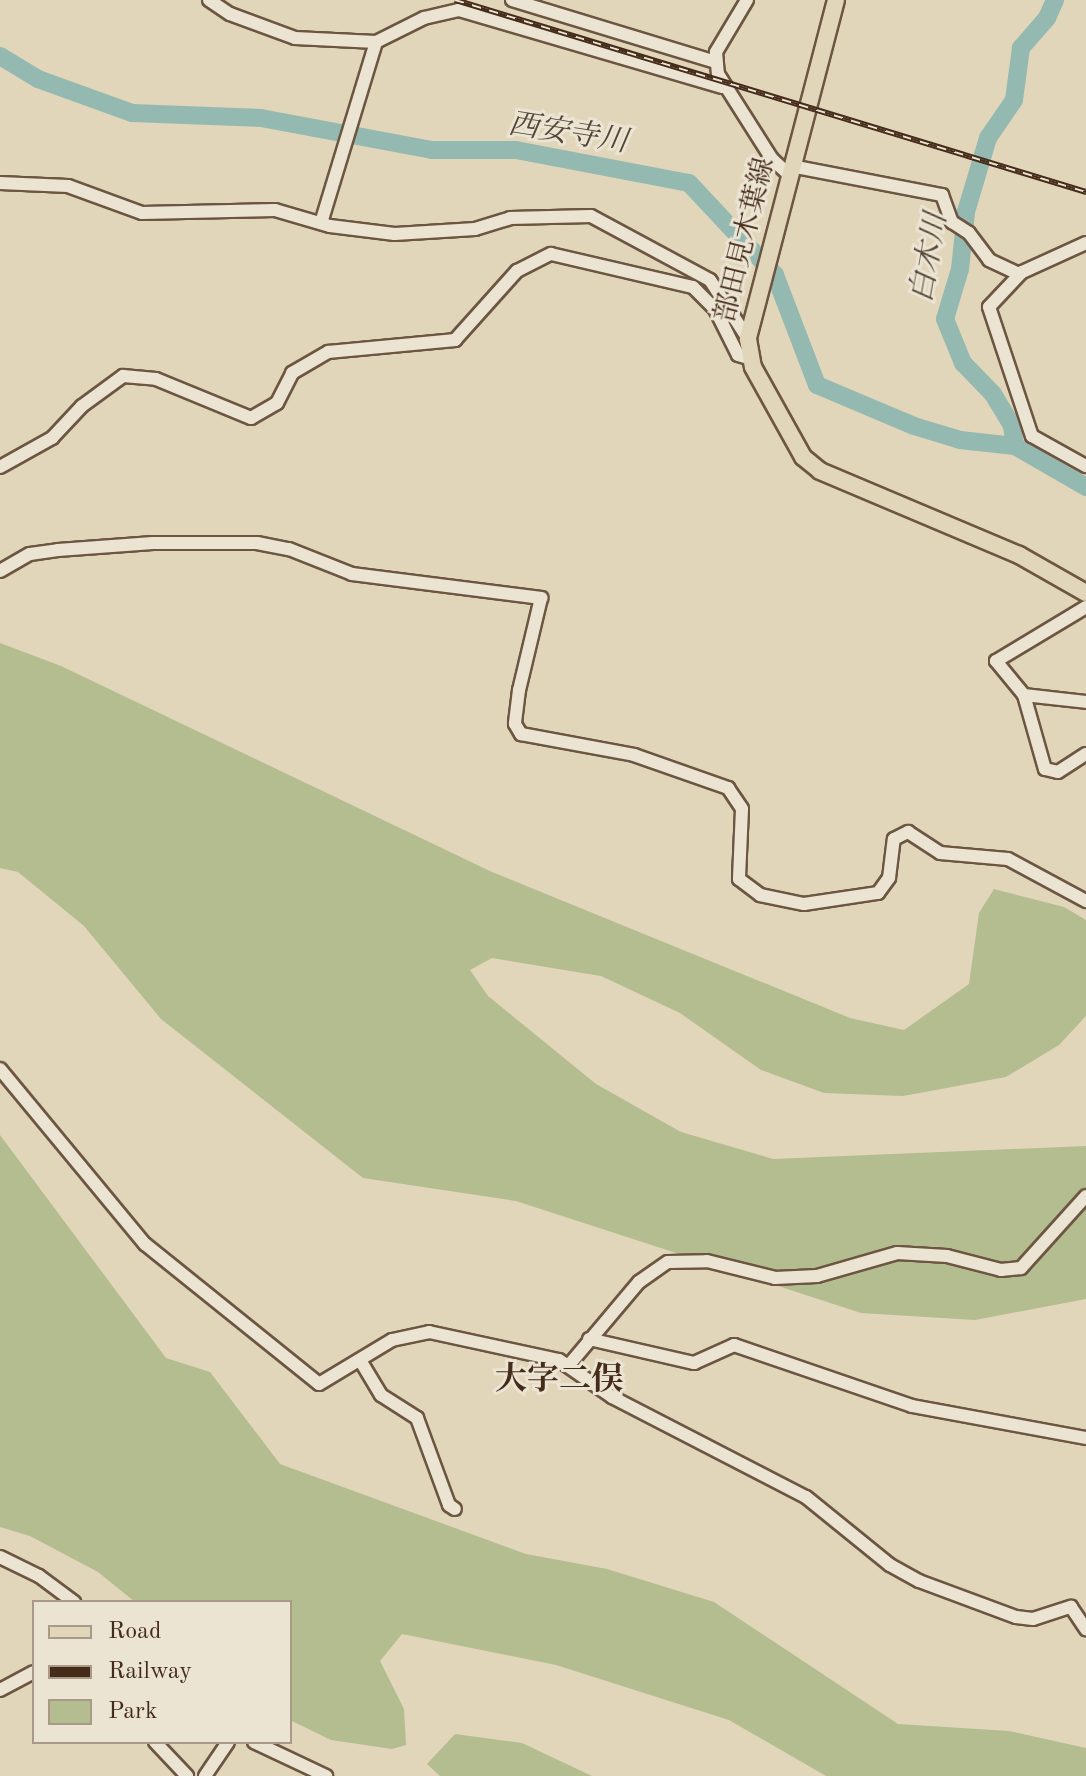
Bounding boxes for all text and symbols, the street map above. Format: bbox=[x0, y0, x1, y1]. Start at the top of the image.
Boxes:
water label: 西安寺川 bbox=[506, 107, 630, 161]
street label: 部田見木葉線 bbox=[709, 154, 783, 326]
water label: 白木川 bbox=[904, 211, 956, 305]
district label: 大字二俣 bbox=[495, 1362, 623, 1400]
legend bbox=[32, 1600, 292, 1744]
text: Road bbox=[108, 1620, 161, 1644]
text: Railway bbox=[108, 1660, 192, 1684]
text: Park bbox=[108, 1700, 157, 1724]

